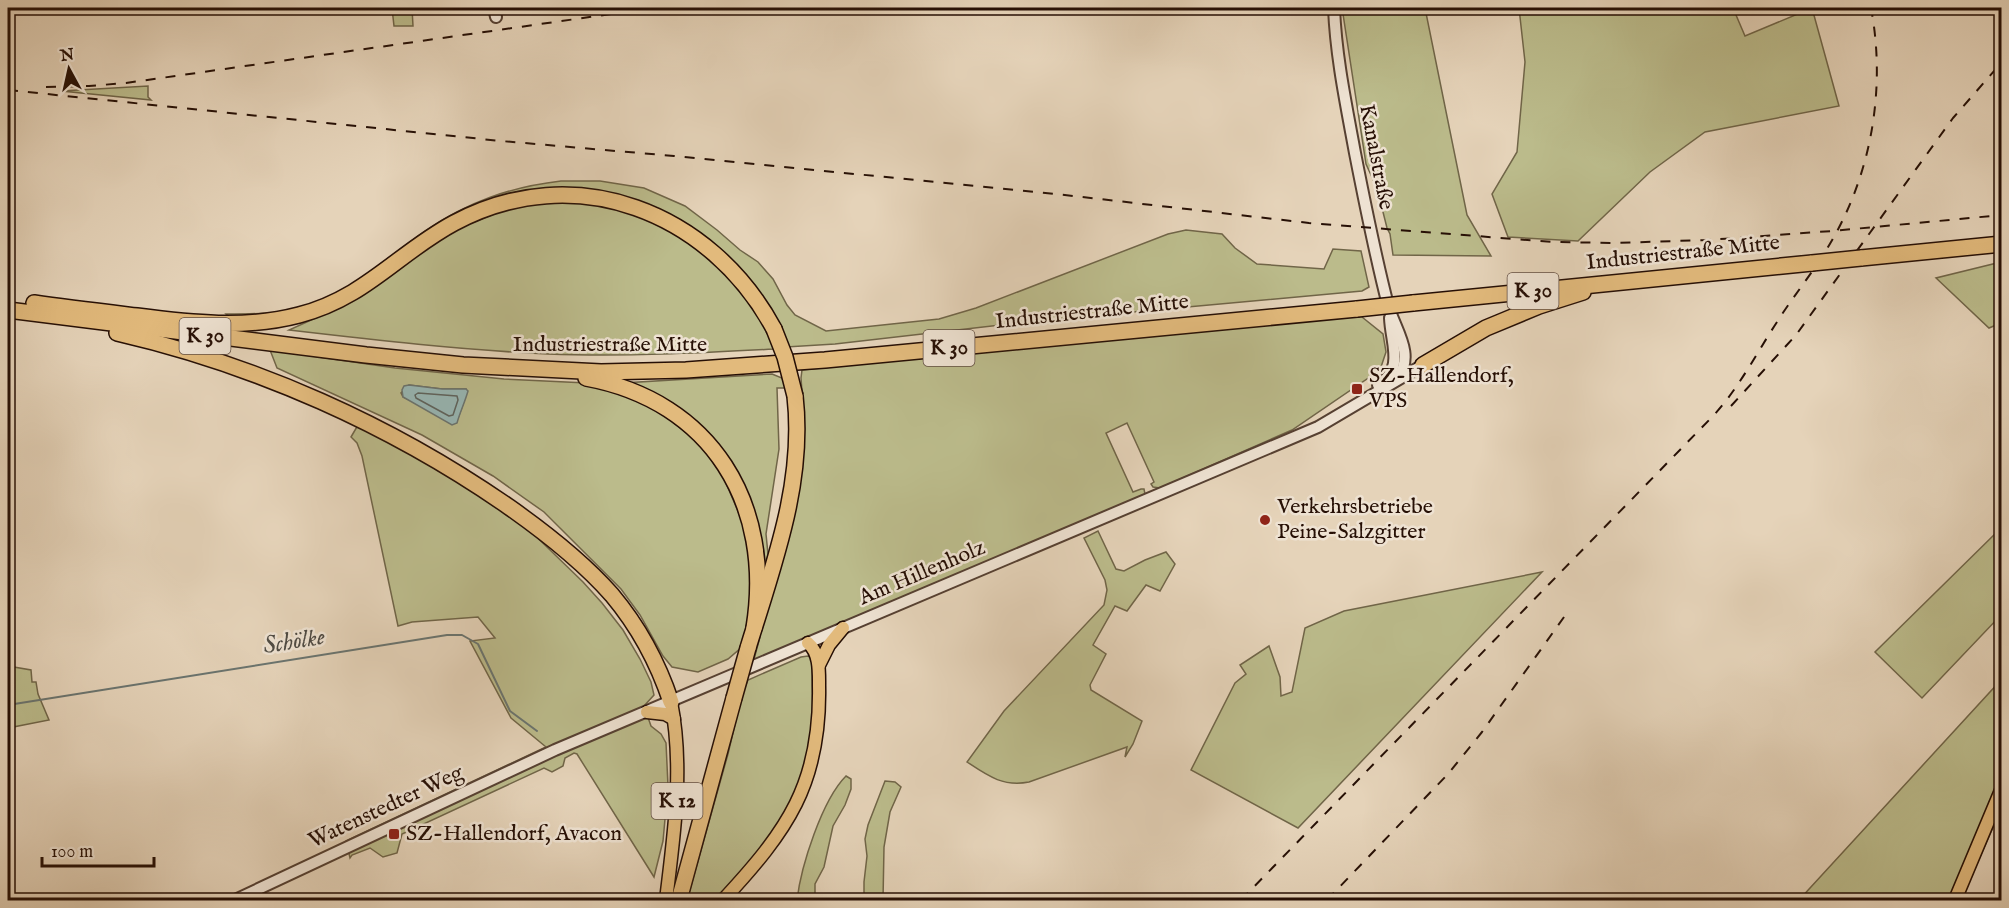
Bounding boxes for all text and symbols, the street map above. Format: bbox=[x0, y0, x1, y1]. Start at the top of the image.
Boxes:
north arrow bbox=[39, 39, 99, 99]
text: N bbox=[58, 45, 76, 67]
street label: Kanalstraße bbox=[1352, 102, 1400, 212]
street label: Industriestraße Mitte bbox=[1585, 229, 1781, 277]
road number: K 30 bbox=[1508, 273, 1558, 309]
street label: Industriestraße Mitte bbox=[994, 288, 1190, 336]
road number: K 30 bbox=[180, 318, 230, 354]
road number: K 30 bbox=[924, 330, 974, 366]
street label: Industriestraße Mitte bbox=[513, 331, 707, 359]
place label: SZ-Hallendorf, VPS bbox=[1368, 362, 1514, 415]
marker: SZ-Hallendorf, VPS bbox=[1350, 382, 1364, 396]
place label: Verkehrsbetriebe Peine-Salzgitter bbox=[1276, 493, 1433, 546]
marker: Verkehrsbetriebe Peine-Salzgitter bbox=[1258, 513, 1272, 527]
street label: Am Hillenholz bbox=[854, 534, 990, 613]
water label: Schölke bbox=[261, 622, 327, 662]
street label: Watenstedter Weg bbox=[304, 758, 469, 855]
road number: K 12 bbox=[652, 783, 702, 819]
place label: SZ-Hallendorf, Avacon bbox=[406, 820, 622, 848]
marker: SZ-Hallendorf, Avacon bbox=[387, 827, 401, 841]
scale bar bbox=[42, 830, 154, 868]
text: 100 m bbox=[51, 841, 93, 864]

